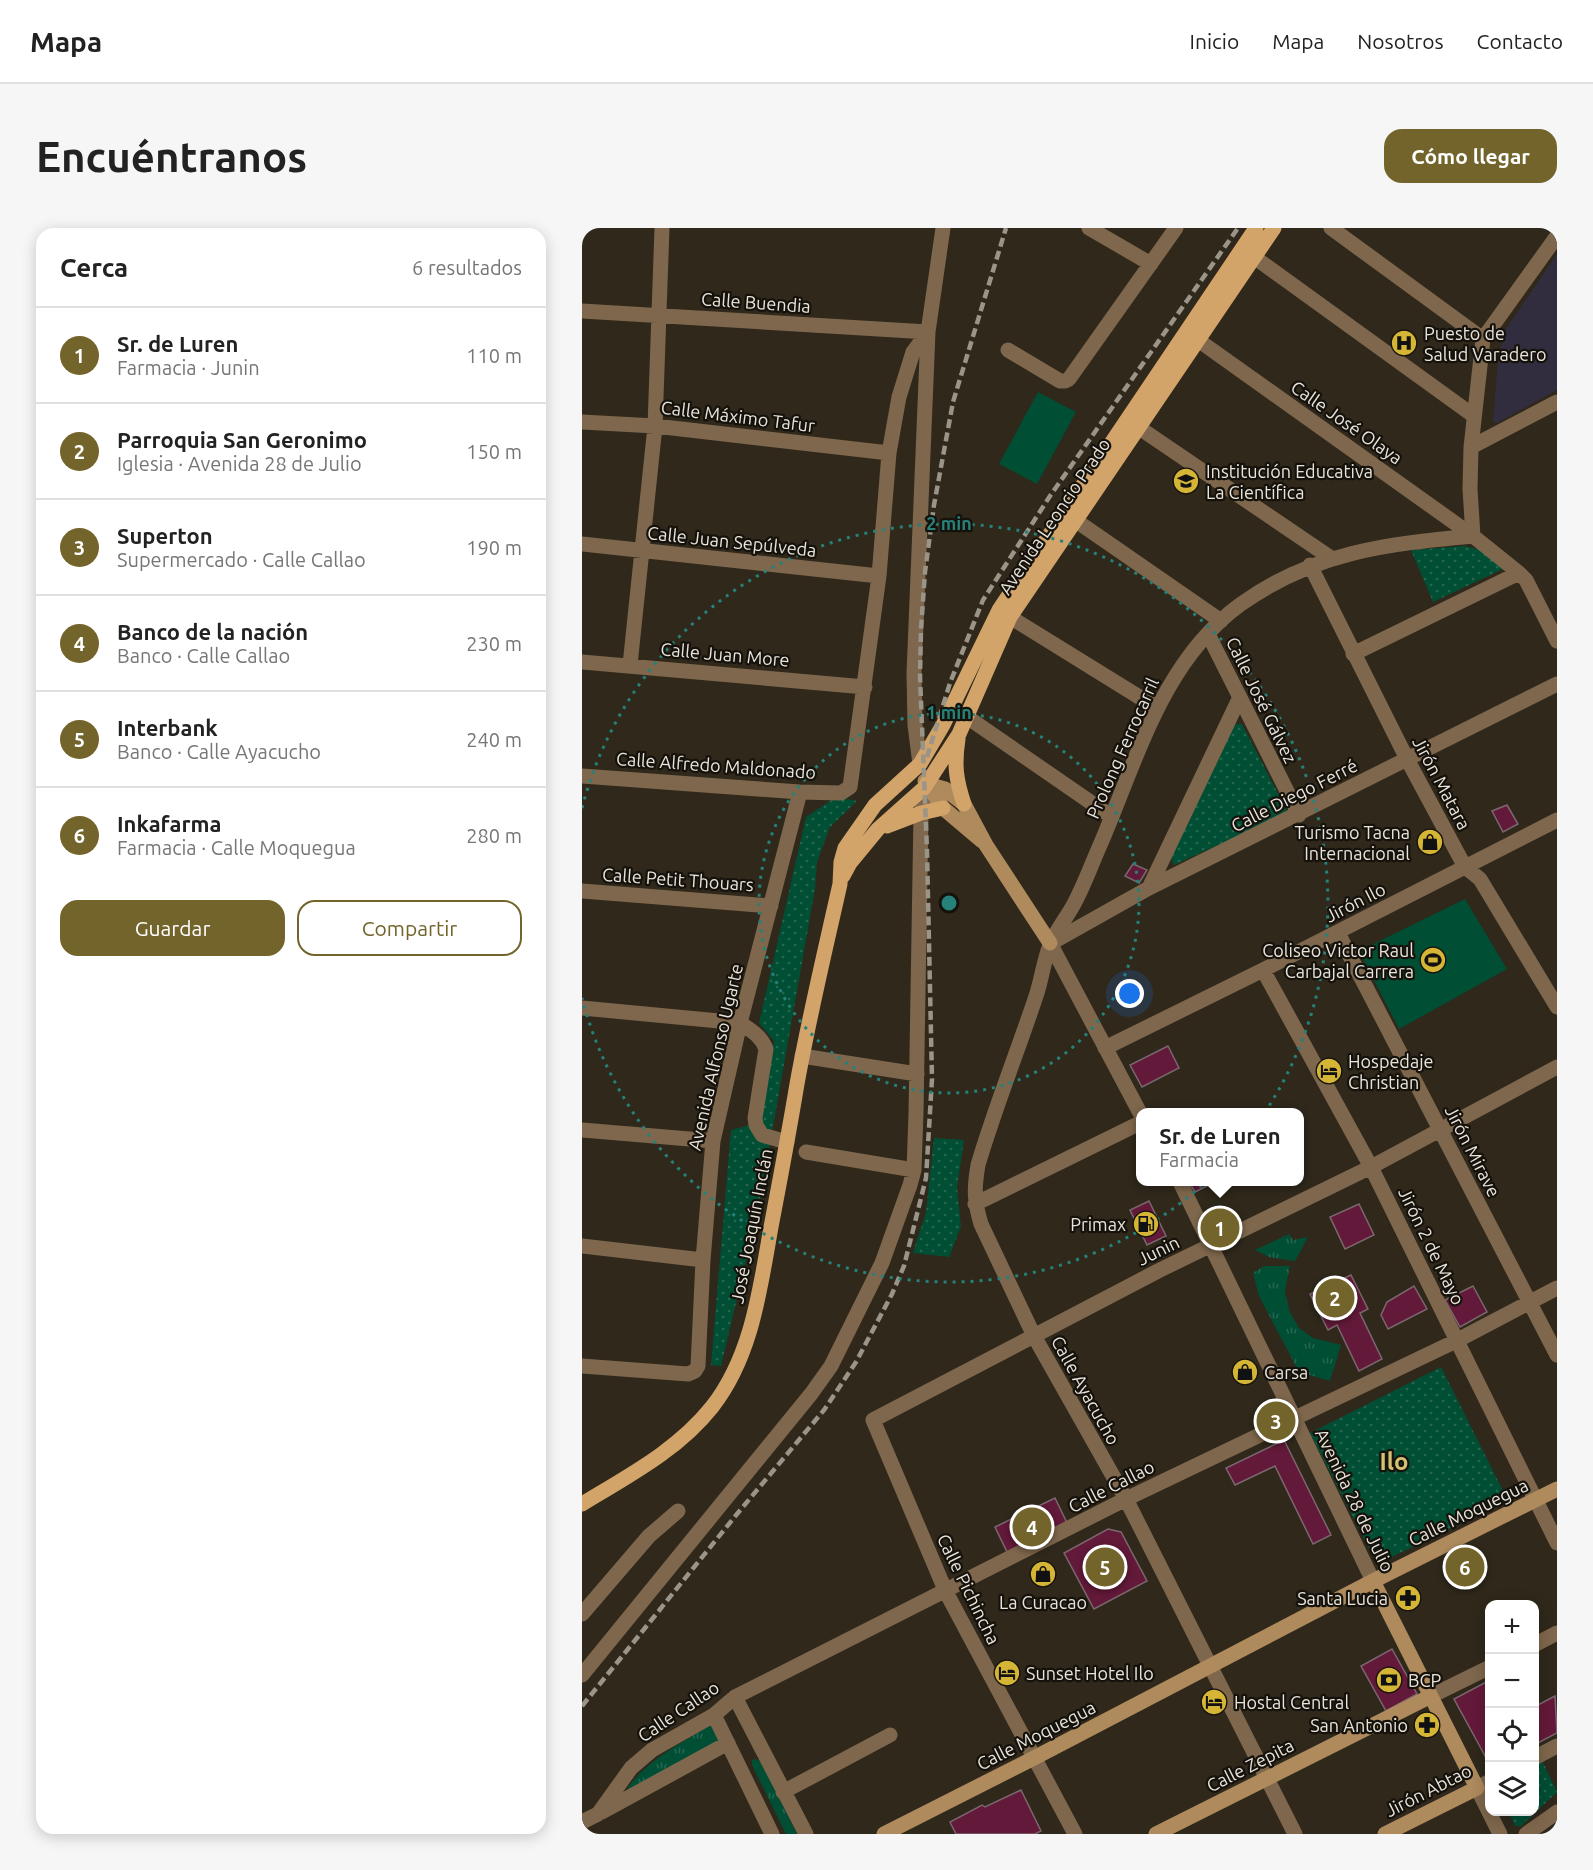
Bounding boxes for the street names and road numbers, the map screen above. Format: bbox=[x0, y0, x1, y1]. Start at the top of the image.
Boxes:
street label: Calle Buendia bbox=[700, 288, 812, 316]
street label: Calle José Olaya bbox=[1288, 376, 1406, 468]
street label: Calle Máximo Tafur bbox=[660, 397, 816, 435]
street label: Avenida Leoncio Prado bbox=[994, 434, 1114, 598]
street label: Calle Juan Sepúlveda bbox=[646, 522, 818, 560]
street label: Calle José Gálvez bbox=[1223, 634, 1301, 766]
street label: Calle Juan More bbox=[660, 638, 790, 670]
street label: Prolong Ferrocarril bbox=[1082, 674, 1162, 821]
street label: Jirón Matara bbox=[1409, 733, 1475, 833]
street label: Calle Alfredo Maldonado bbox=[615, 748, 817, 782]
street label: Calle Diego Ferré bbox=[1228, 755, 1360, 835]
street label: Calle Petit Thouars bbox=[602, 864, 755, 894]
street label: Jirón Ilo bbox=[1322, 878, 1388, 926]
street label: Avenida Alfonso Ugarte bbox=[684, 962, 746, 1152]
street label: Jirón Mirave bbox=[1441, 1102, 1505, 1200]
street label: José Joaquín Inclán bbox=[726, 1147, 776, 1305]
street label: Jirón 2 de Mayo bbox=[1395, 1184, 1469, 1308]
street label: Junin bbox=[1134, 1231, 1182, 1269]
street label: Calle Ayacucho bbox=[1048, 1332, 1124, 1448]
street label: Avenida 28 de Julio bbox=[1312, 1425, 1398, 1575]
street label: Calle Callao bbox=[1065, 1456, 1157, 1516]
street label: Calle Moquegua bbox=[1405, 1474, 1531, 1550]
street label: Calle Pichincha bbox=[934, 1531, 1004, 1647]
street label: Calle Callao bbox=[634, 1677, 722, 1745]
street label: Calle Moquegua bbox=[973, 1696, 1099, 1774]
street label: Calle Zepita bbox=[1203, 1735, 1297, 1795]
street label: Jirón Abtao bbox=[1382, 1760, 1474, 1820]

